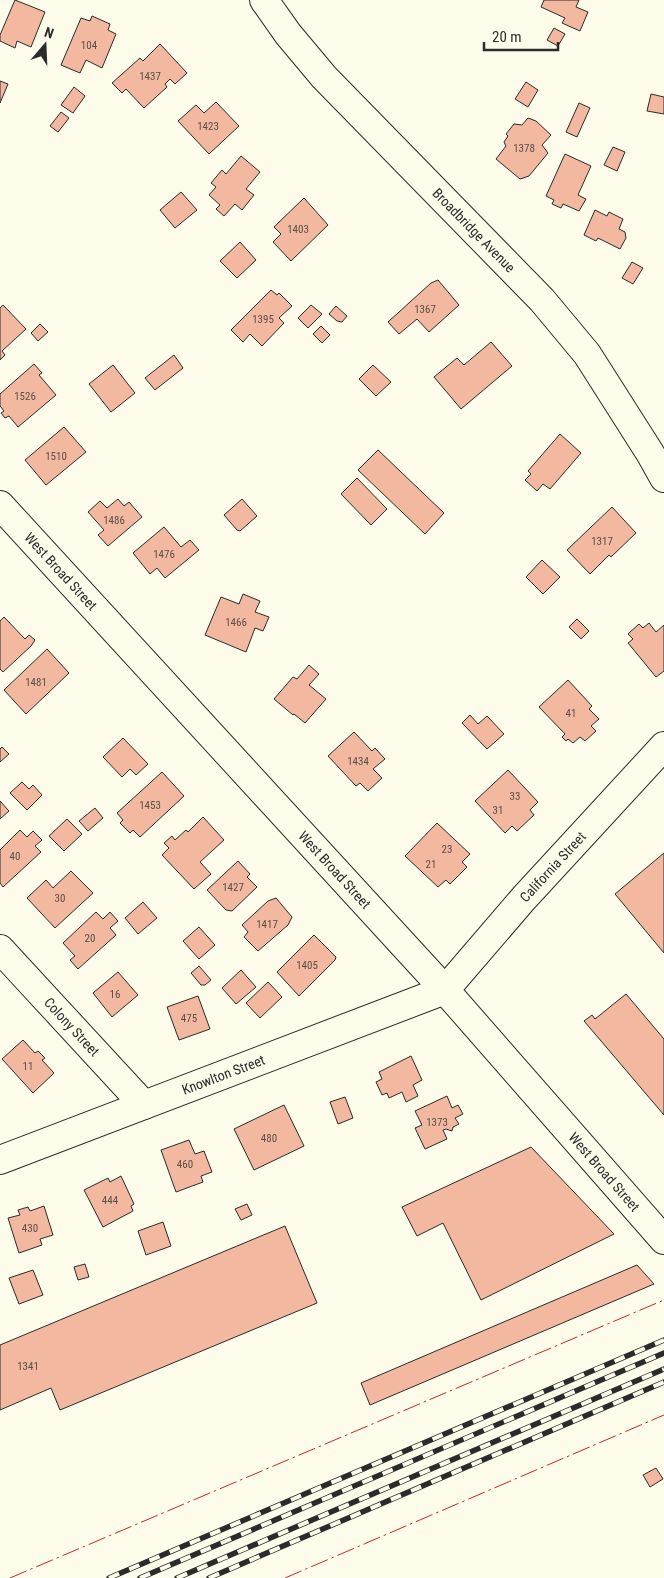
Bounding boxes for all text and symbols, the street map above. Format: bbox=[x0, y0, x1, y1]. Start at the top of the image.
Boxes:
north arrow bbox=[20, 20, 70, 70]
scale bar bbox=[484, 20, 558, 52]
text: N bbox=[43, 24, 56, 42]
text: 20 m bbox=[492, 28, 522, 46]
house number: 104 bbox=[81, 39, 98, 52]
house number: 1437 bbox=[139, 70, 161, 83]
house number: 1423 bbox=[197, 120, 219, 133]
house number: 1378 bbox=[513, 142, 535, 155]
street label: Broadbridge Avenue bbox=[429, 185, 519, 276]
house number: 1403 bbox=[287, 223, 309, 236]
house number: 1367 bbox=[414, 303, 436, 316]
house number: 1395 bbox=[252, 313, 274, 326]
house number: 1526 bbox=[14, 390, 36, 403]
house number: 1510 bbox=[45, 450, 67, 463]
house number: 1486 bbox=[103, 514, 125, 527]
street label: West Broad Street bbox=[21, 529, 100, 613]
house number: 1317 bbox=[591, 535, 613, 548]
house number: 1476 bbox=[153, 548, 175, 561]
house number: 1466 bbox=[225, 616, 247, 629]
house number: 1481 bbox=[25, 676, 47, 689]
house number: 41 bbox=[566, 707, 576, 720]
house number: 1434 bbox=[347, 755, 369, 768]
house number: 33 bbox=[510, 790, 520, 803]
house number: 1453 bbox=[139, 799, 161, 812]
house number: 31 bbox=[493, 804, 503, 817]
street label: West Broad Street bbox=[295, 828, 374, 912]
street label: California Street bbox=[516, 828, 589, 905]
house number: 23 bbox=[442, 843, 452, 856]
house number: 40 bbox=[10, 850, 20, 863]
house number: 21 bbox=[426, 858, 436, 871]
house number: 1427 bbox=[222, 881, 244, 894]
house number: 30 bbox=[55, 892, 65, 905]
house number: 1417 bbox=[256, 918, 278, 931]
house number: 20 bbox=[85, 932, 95, 945]
house number: 1405 bbox=[296, 959, 318, 972]
house number: 16 bbox=[110, 988, 120, 1001]
street label: Colony Street bbox=[41, 994, 103, 1059]
house number: 475 bbox=[181, 1012, 197, 1025]
street label: Knowlton Street bbox=[180, 1052, 267, 1098]
house number: 11 bbox=[23, 1060, 33, 1073]
house number: 1373 bbox=[426, 1116, 448, 1129]
street label: West Broad Street bbox=[566, 1129, 643, 1215]
house number: 480 bbox=[261, 1132, 277, 1145]
house number: 460 bbox=[177, 1158, 193, 1171]
house number: 444 bbox=[102, 1194, 119, 1207]
house number: 430 bbox=[22, 1222, 38, 1235]
house number: 1341 bbox=[17, 1360, 39, 1373]

